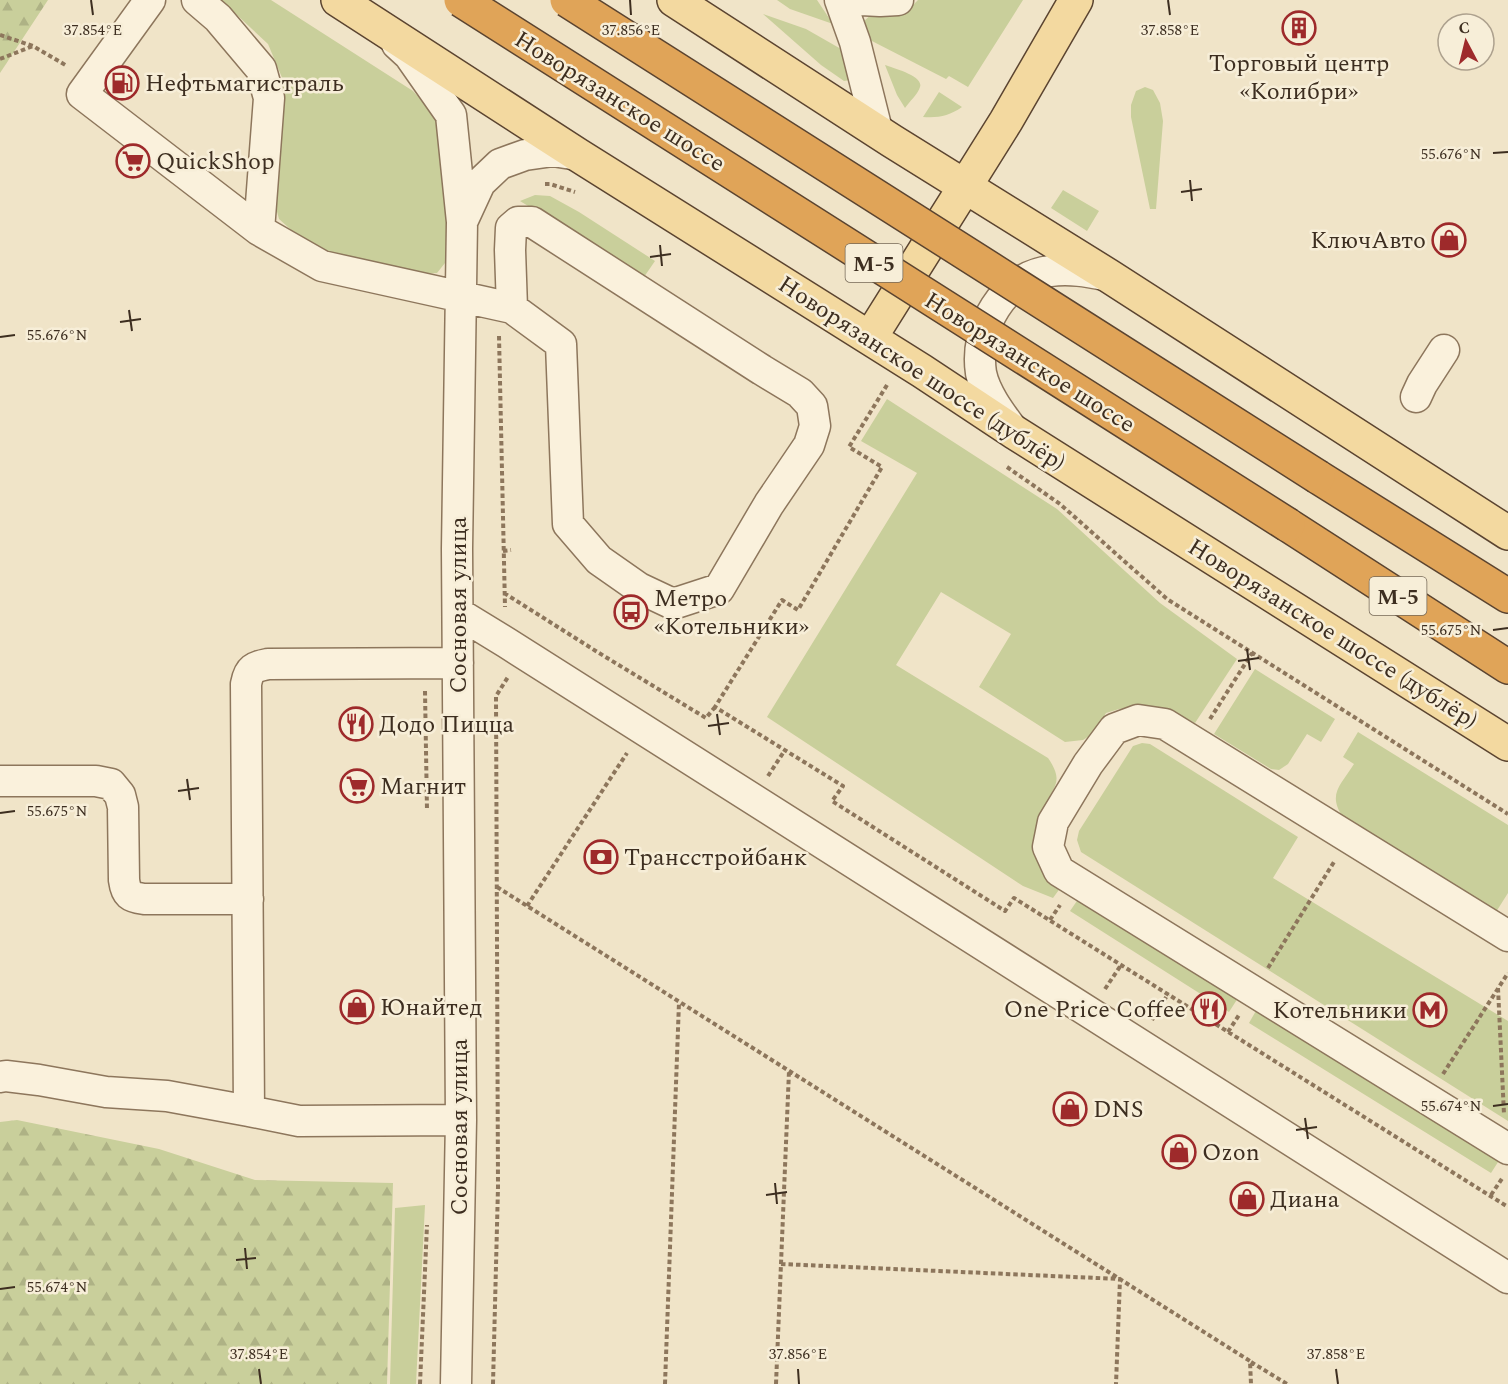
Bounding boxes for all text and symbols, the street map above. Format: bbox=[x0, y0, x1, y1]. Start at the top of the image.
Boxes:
building icon: Торговый центр «Колибри» bbox=[1281, 10, 1317, 46]
north arrow bbox=[1436, 12, 1496, 72]
text: С bbox=[1457, 15, 1471, 41]
text: 37.854°E bbox=[64, 19, 122, 42]
text: 37.856°E bbox=[602, 19, 660, 42]
text: 37.858°E bbox=[1141, 19, 1199, 42]
street label: Новорязанское шоссе bbox=[507, 22, 732, 182]
place label: Торговый центр «Колибри» bbox=[1209, 46, 1389, 110]
fuel station icon: Нефтьмагистраль bbox=[104, 65, 140, 101]
place label: Нефтьмагистраль bbox=[145, 66, 344, 102]
supermarket icon: QuickShop bbox=[115, 143, 151, 179]
text: 55.676°N bbox=[1421, 143, 1481, 166]
place label: QuickShop bbox=[156, 144, 275, 180]
shop icon: КлючАвто bbox=[1431, 222, 1467, 258]
place label: КлючАвто bbox=[1310, 223, 1426, 259]
road number: М-5 bbox=[846, 244, 902, 282]
street label: Новорязанское шоссе (дублёр) bbox=[771, 267, 1072, 481]
street label: Новорязанское шоссе bbox=[917, 283, 1142, 443]
text: 55.676°N bbox=[27, 324, 87, 347]
street label: Сосновая улица bbox=[441, 516, 477, 694]
street label: Новорязанское шоссе (дублёр) bbox=[1180, 529, 1485, 738]
road number: М-5 bbox=[1370, 577, 1426, 615]
place label: Метро «Котельники» bbox=[654, 581, 809, 645]
bus stop icon: Метро «Котельники» bbox=[613, 594, 649, 630]
text: 55.675°N bbox=[1421, 619, 1481, 642]
restaurant icon: Додо Пицца bbox=[338, 706, 374, 742]
place label: Додо Пицца bbox=[379, 707, 515, 743]
supermarket icon: Магнит bbox=[339, 768, 375, 804]
place label: Магнит bbox=[380, 769, 466, 805]
text: 55.675°N bbox=[27, 800, 87, 823]
bank icon: Трансстройбанк bbox=[583, 839, 619, 875]
place label: Трансстройбанк bbox=[624, 840, 807, 876]
shop icon: Юнайтед bbox=[339, 989, 375, 1025]
place label: Юнайтед bbox=[380, 990, 482, 1026]
restaurant icon: One Price Coffee bbox=[1191, 991, 1227, 1027]
place label: One Price Coffee bbox=[1004, 992, 1186, 1028]
metro station icon: Котельники bbox=[1412, 992, 1448, 1028]
place label: Котельники bbox=[1272, 993, 1407, 1029]
street label: Сосновая улица bbox=[442, 1038, 478, 1216]
shop icon: DNS bbox=[1052, 1091, 1088, 1127]
place label: DNS bbox=[1093, 1092, 1144, 1128]
text: 55.674°N bbox=[1421, 1095, 1481, 1118]
shop icon: Ozon bbox=[1161, 1134, 1197, 1170]
place label: Ozon bbox=[1202, 1135, 1260, 1171]
shop icon: Диана bbox=[1229, 1181, 1265, 1217]
place label: Диана bbox=[1270, 1182, 1340, 1218]
text: 55.674°N bbox=[27, 1276, 87, 1299]
text: 37.854°E bbox=[230, 1343, 288, 1366]
text: 37.856°E bbox=[769, 1343, 827, 1366]
text: 37.858°E bbox=[1307, 1343, 1365, 1366]

